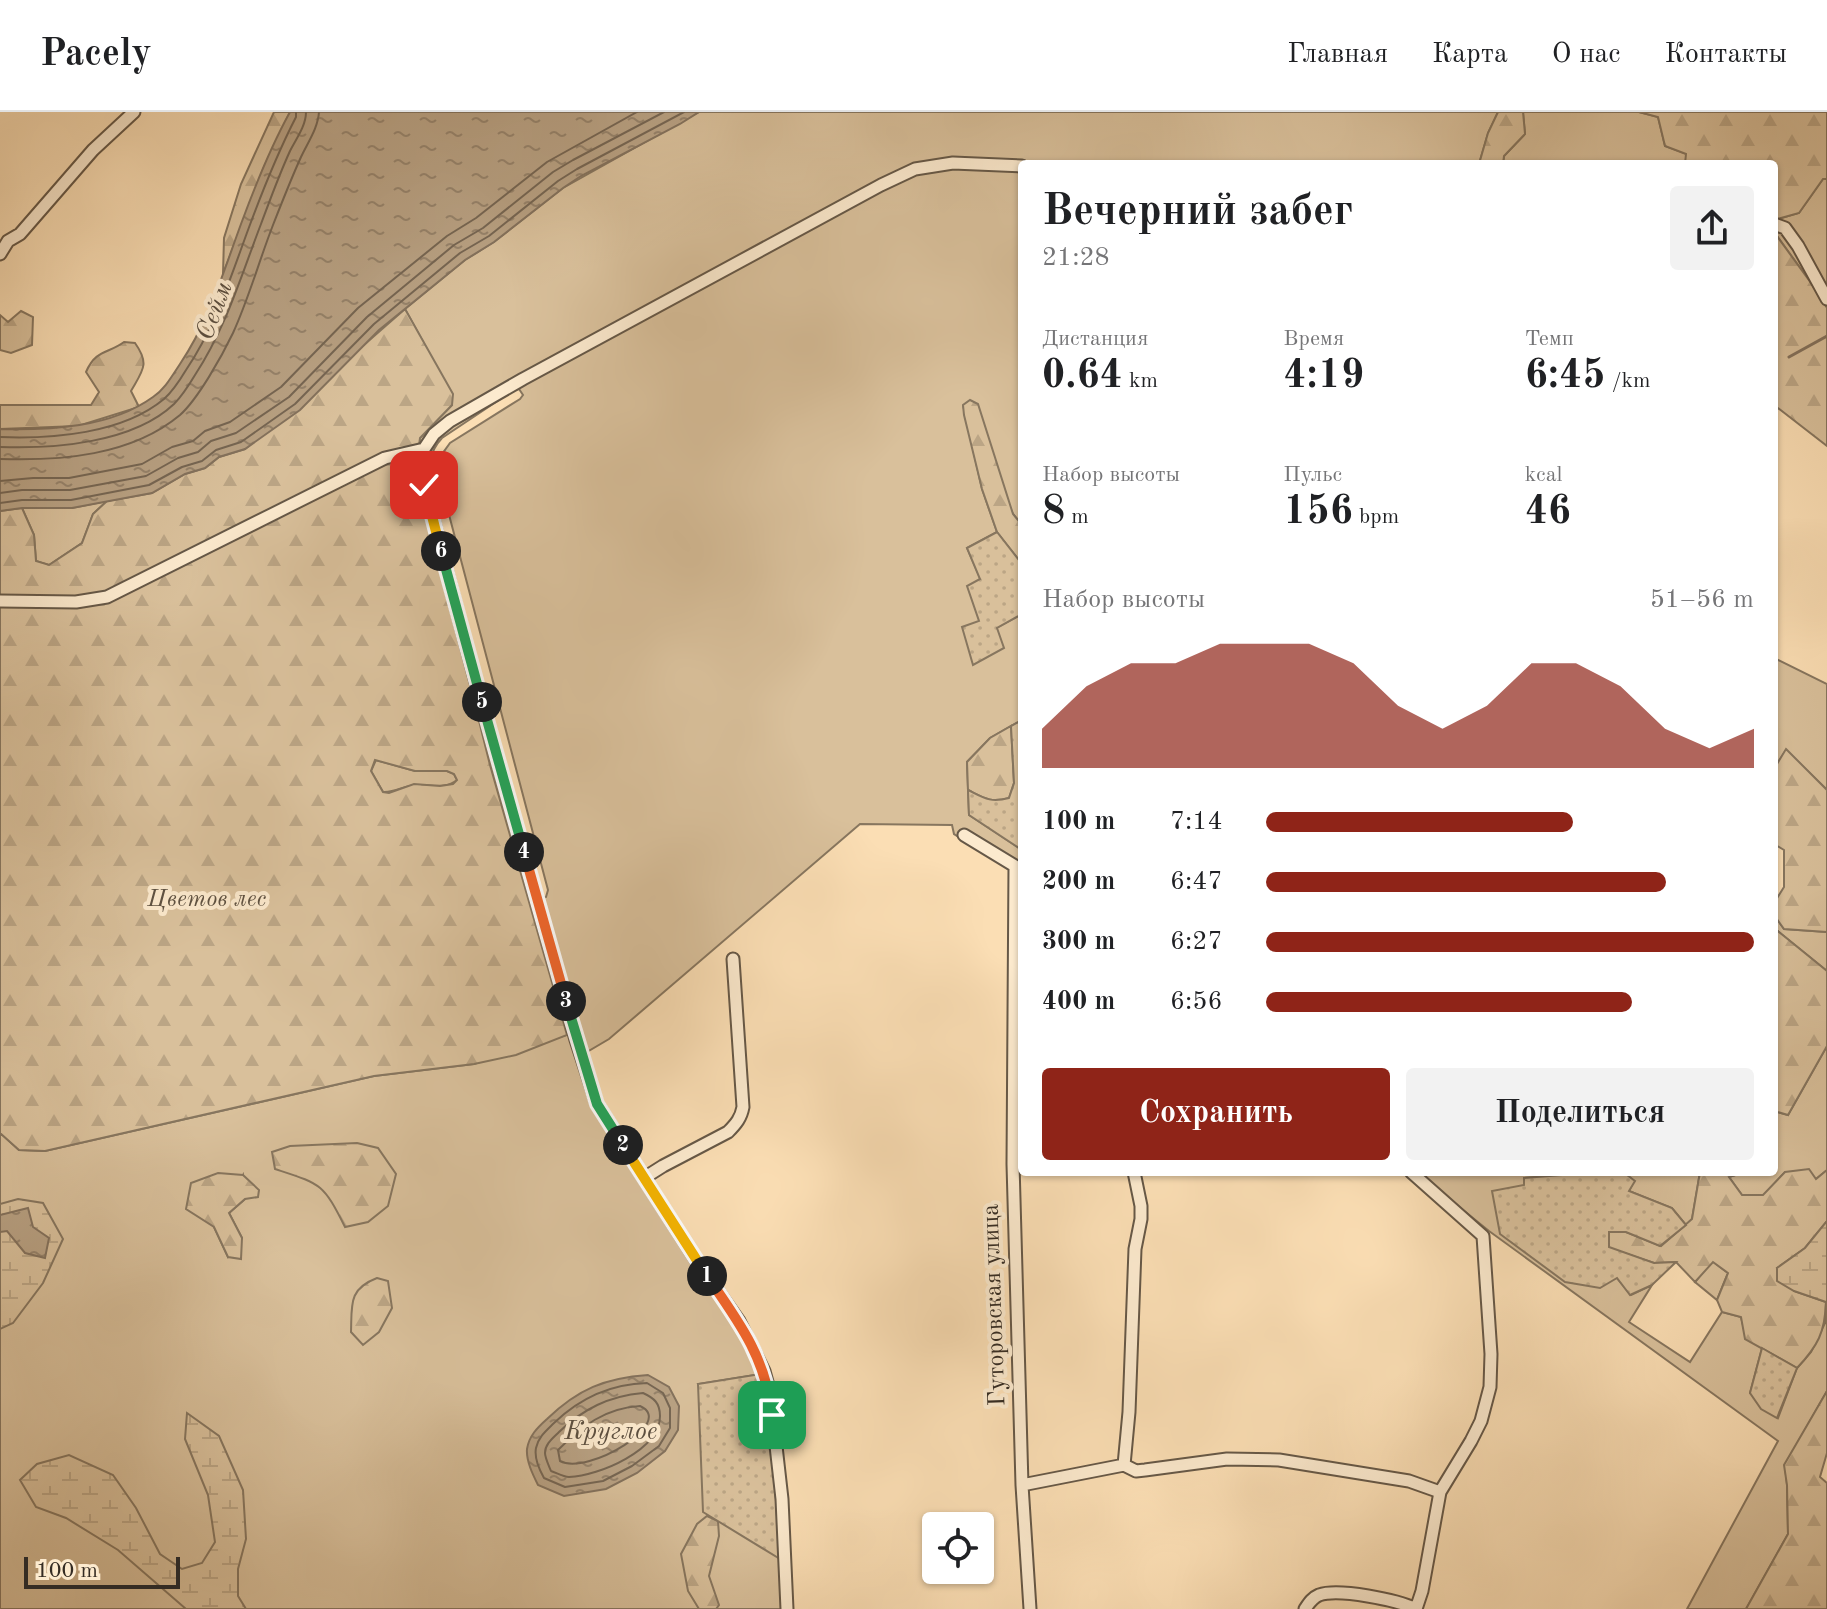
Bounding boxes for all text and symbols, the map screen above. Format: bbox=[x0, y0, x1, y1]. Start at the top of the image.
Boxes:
text: Pacely bbox=[40, 36, 152, 74]
text: Главная bbox=[1287, 41, 1388, 69]
text: Карта bbox=[1432, 41, 1508, 69]
text: О нас bbox=[1552, 41, 1621, 69]
text: Контакты bbox=[1665, 41, 1787, 69]
button: share bbox=[1670, 186, 1754, 270]
text: Вечерний забег bbox=[1042, 190, 1353, 234]
text: 21:28 bbox=[1042, 245, 1110, 271]
water label: Сейм bbox=[192, 278, 238, 344]
text: Дистанция bbox=[1042, 328, 1148, 350]
text: Время bbox=[1283, 328, 1344, 350]
text: Темп bbox=[1525, 328, 1574, 350]
text: 0.64 bbox=[1042, 357, 1123, 397]
text: 4:19 bbox=[1283, 357, 1364, 397]
text: 6:45 bbox=[1525, 357, 1605, 397]
text: km bbox=[1123, 370, 1158, 392]
text: /km bbox=[1605, 370, 1650, 392]
pin bbox=[390, 451, 458, 519]
icon: check bbox=[402, 463, 446, 507]
text: Набор высоты bbox=[1042, 464, 1180, 486]
text: Пульс bbox=[1283, 464, 1342, 486]
text: kcal bbox=[1525, 464, 1563, 486]
text: 8 bbox=[1042, 493, 1065, 533]
text: 156 bbox=[1283, 493, 1353, 533]
text: 46 bbox=[1525, 493, 1571, 533]
text: m bbox=[1065, 506, 1089, 528]
text: bpm bbox=[1353, 506, 1399, 528]
pin: 6 bbox=[421, 531, 461, 571]
text: 6 bbox=[435, 540, 447, 562]
text: Набор высоты bbox=[1042, 587, 1205, 613]
text: 51–56 m bbox=[1650, 587, 1754, 613]
pin: 5 bbox=[462, 682, 502, 722]
text: 5 bbox=[476, 691, 488, 713]
text: 100 m bbox=[1042, 809, 1115, 835]
text: 7:14 bbox=[1170, 809, 1223, 835]
pin: 4 bbox=[504, 832, 544, 872]
text: 4 bbox=[518, 841, 530, 863]
text: 200 m bbox=[1042, 869, 1115, 895]
text: 6:47 bbox=[1170, 869, 1223, 895]
park label: Цветов лес bbox=[146, 888, 267, 912]
text: 300 m bbox=[1042, 929, 1115, 955]
text: 6:27 bbox=[1170, 929, 1223, 955]
pin: 3 bbox=[546, 981, 586, 1021]
text: 400 m bbox=[1042, 989, 1115, 1015]
text: 6:56 bbox=[1170, 989, 1223, 1015]
text: 3 bbox=[560, 990, 572, 1012]
button: Сохранить bbox=[1042, 1068, 1390, 1160]
button: Поделиться bbox=[1406, 1068, 1754, 1160]
pin: 2 bbox=[603, 1125, 643, 1165]
text: 2 bbox=[617, 1134, 629, 1156]
street label: Гуторовская улица bbox=[979, 1203, 1011, 1407]
pin: 1 bbox=[687, 1256, 727, 1296]
text: 1 bbox=[701, 1265, 713, 1287]
pin bbox=[738, 1381, 806, 1449]
icon: arrive bbox=[750, 1393, 794, 1437]
water label: Круглое bbox=[564, 1419, 657, 1445]
map controls bbox=[922, 1512, 994, 1584]
button: locate bbox=[922, 1512, 994, 1584]
scale bar bbox=[24, 1553, 180, 1589]
text: 100 m bbox=[36, 1560, 98, 1582]

